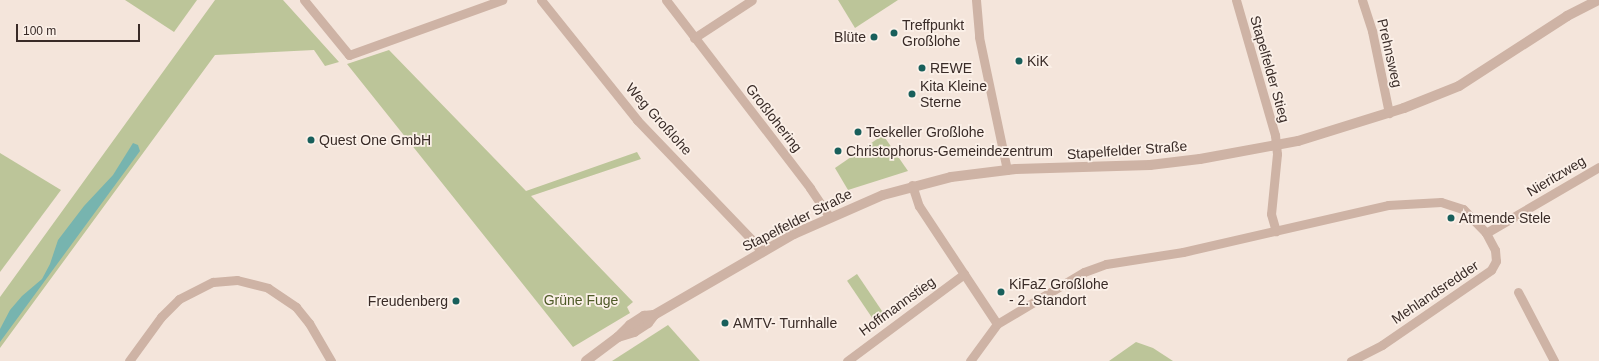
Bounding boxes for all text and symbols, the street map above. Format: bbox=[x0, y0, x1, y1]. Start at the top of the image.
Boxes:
street label: Stapelfelder Stieg bbox=[1247, 14, 1293, 124]
scale bar bbox=[18, 16, 142, 42]
place label: Treffpunkt Großlohe bbox=[902, 17, 964, 50]
street label: Prehnsweg bbox=[1374, 17, 1406, 89]
text: 100 m bbox=[23, 24, 56, 38]
marker: Treffpunkt Großlohe bbox=[889, 28, 899, 38]
place label: Blüte bbox=[834, 29, 866, 45]
marker: Blüte bbox=[869, 32, 879, 42]
place label: KiK bbox=[1027, 53, 1049, 69]
marker: KiK bbox=[1014, 56, 1024, 66]
place label: REWE bbox=[930, 60, 972, 76]
marker: REWE bbox=[917, 63, 927, 73]
place label: Kita Kleine Sterne bbox=[920, 78, 987, 110]
street label: Weg Großlohe bbox=[622, 80, 696, 158]
street label: Großlohering bbox=[742, 81, 806, 155]
marker: Kita Kleine Sterne bbox=[907, 89, 917, 99]
place label: Teekeller Großlohe bbox=[866, 124, 984, 140]
marker: Teekeller Großlohe bbox=[853, 127, 863, 137]
place label: Quest One GmbH bbox=[319, 132, 431, 148]
marker: Quest One GmbH bbox=[306, 135, 316, 145]
street label: Stapelfelder Straße bbox=[1066, 137, 1188, 163]
place label: Christophorus-Gemeindezentrum bbox=[846, 143, 1053, 159]
marker: Christophorus-Gemeindezentrum bbox=[833, 146, 843, 156]
street label: Nieritzweg bbox=[1524, 152, 1588, 200]
street label: Stapelfelder Straße bbox=[739, 185, 855, 255]
place label: Atmende Stele bbox=[1459, 210, 1551, 226]
marker: Atmende Stele bbox=[1446, 213, 1456, 223]
street label: Mehlandsredder bbox=[1388, 257, 1482, 327]
street label: Hoffmannstieg bbox=[856, 273, 938, 339]
place label: KiFaZ Großlohe - 2. Standort bbox=[1009, 276, 1109, 308]
marker: KiFaZ Großlohe - 2. Standort bbox=[996, 287, 1006, 297]
park label: Grüne Fuge bbox=[544, 292, 618, 308]
place label: Freudenberg bbox=[368, 293, 448, 309]
marker: Freudenberg bbox=[451, 296, 461, 306]
place label: AMTV- Turnhalle bbox=[733, 315, 838, 331]
marker: AMTV- Turnhalle bbox=[720, 318, 730, 328]

